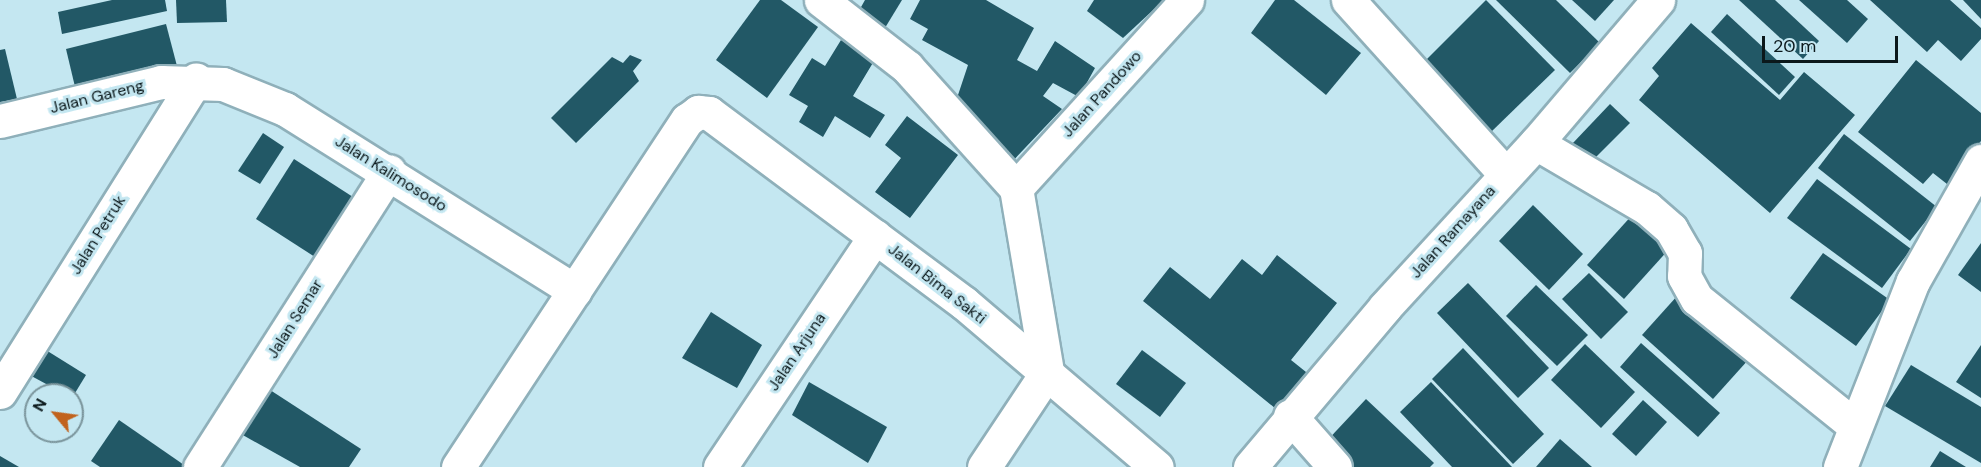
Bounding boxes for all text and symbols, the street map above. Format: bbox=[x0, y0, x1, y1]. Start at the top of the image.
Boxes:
scale bar bbox=[1765, 24, 1902, 62]
text: 20 m bbox=[1773, 34, 1816, 58]
street label: Jalan Pandowo bbox=[1058, 47, 1146, 141]
street label: Jalan Gareng bbox=[48, 76, 146, 118]
street label: Jalan Kalimosodo bbox=[332, 132, 450, 216]
street label: Jalan Ramayana bbox=[1406, 182, 1500, 282]
street label: Jalan Petruk bbox=[66, 192, 130, 278]
street label: Jalan Bima Sakti bbox=[884, 240, 990, 328]
street label: Jalan Semar bbox=[263, 276, 327, 362]
street label: Jalan Arjuna bbox=[764, 309, 830, 395]
north arrow bbox=[24, 383, 84, 443]
text: N bbox=[28, 395, 52, 415]

